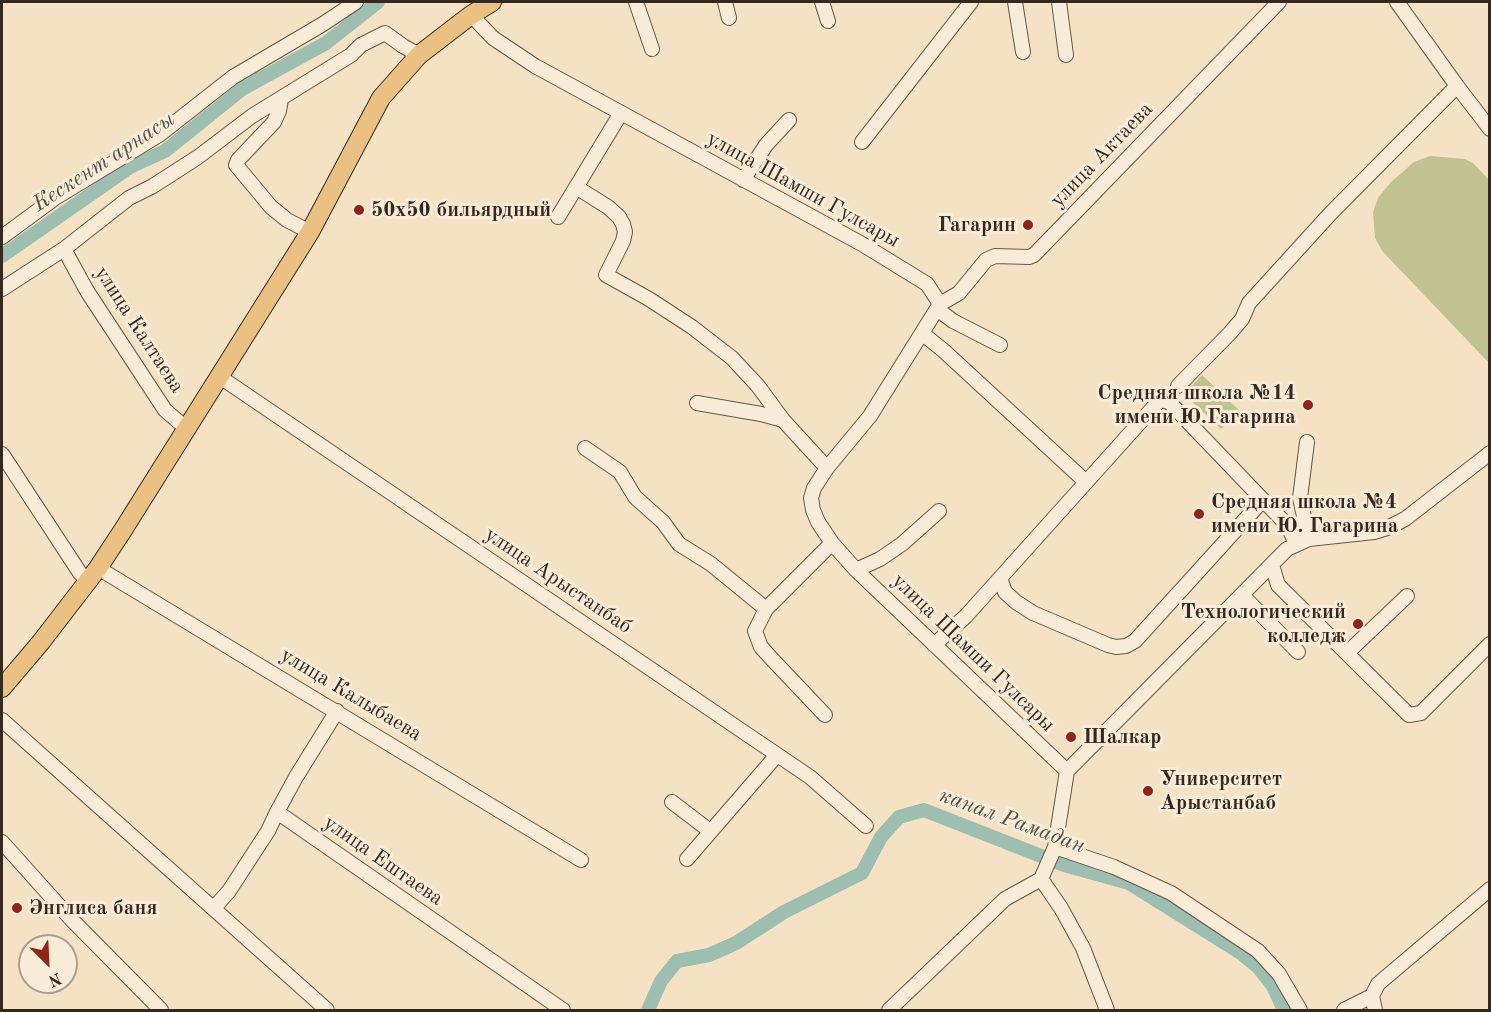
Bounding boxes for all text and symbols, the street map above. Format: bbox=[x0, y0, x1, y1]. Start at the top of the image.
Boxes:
street label: улица Актаева bbox=[1045, 97, 1159, 213]
water label: Кескент арнасы bbox=[28, 106, 180, 218]
street label: улица Шамши Гулсары bbox=[702, 126, 904, 254]
place label: 50х50 бильярдный bbox=[371, 197, 551, 223]
marker: 50х50 бильярдный bbox=[352, 203, 366, 217]
place label: Гагарин bbox=[938, 212, 1016, 238]
marker: Гагарин bbox=[1021, 218, 1035, 232]
street label: улица Калтаева bbox=[89, 262, 189, 398]
place label: Средняя школа №14 имени Ю.Гагарина bbox=[1098, 380, 1296, 430]
marker: Средняя школа №14 имени Ю.Гагарина bbox=[1301, 398, 1315, 412]
place label: Средняя школа №4 имени Ю. Гагарина bbox=[1211, 489, 1398, 539]
marker: Средняя школа №4 имени Ю. Гагарина bbox=[1192, 507, 1206, 521]
street label: улица Арыстанбаб bbox=[479, 522, 637, 640]
street label: улица Шамши Гулсары bbox=[886, 569, 1060, 737]
place label: Технологический колледж bbox=[1181, 599, 1346, 649]
marker: Технологический колледж bbox=[1351, 617, 1365, 631]
street label: улица Калыбаева bbox=[276, 643, 426, 747]
place label: Шалкар bbox=[1083, 724, 1162, 750]
marker: Шалкар bbox=[1064, 730, 1078, 744]
place label: Университет Арыстанбаб bbox=[1160, 766, 1282, 816]
water label: канал Рамадан bbox=[935, 782, 1089, 860]
marker: Университет Арыстанбаб bbox=[1141, 784, 1155, 798]
street label: улица Ештаева bbox=[318, 810, 448, 912]
place label: Энглиса баня bbox=[29, 895, 157, 921]
marker: Энглиса баня bbox=[10, 901, 24, 915]
north arrow bbox=[18, 934, 78, 994]
text: N bbox=[46, 969, 63, 988]

